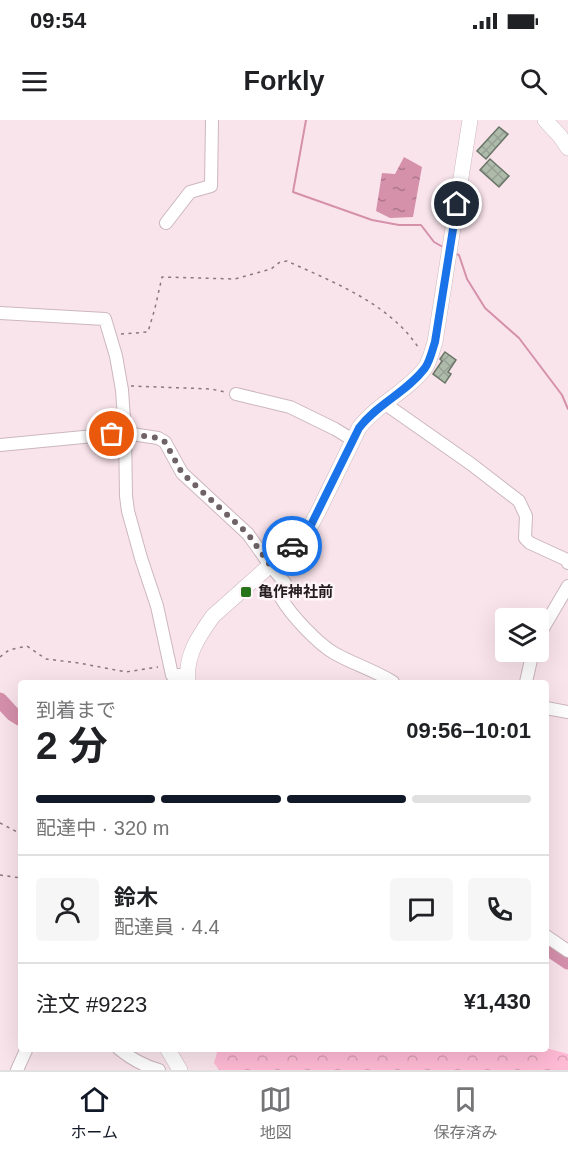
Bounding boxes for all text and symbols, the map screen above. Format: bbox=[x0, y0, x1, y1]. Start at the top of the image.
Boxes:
text: 09:54 bbox=[30, 8, 86, 33]
icon: menu bbox=[18, 65, 51, 98]
icon: search bbox=[517, 65, 550, 98]
text: Forkly bbox=[243, 66, 325, 96]
pin bbox=[431, 178, 482, 229]
icon: home bbox=[440, 187, 473, 220]
pin bbox=[86, 408, 137, 459]
icon: bag bbox=[95, 417, 128, 450]
courier bbox=[262, 516, 322, 576]
icon: car bbox=[276, 530, 309, 563]
place label: 亀作神社前 bbox=[258, 583, 333, 600]
marker: 亀作神社前 bbox=[239, 585, 253, 599]
map controls bbox=[495, 608, 549, 662]
button: layers bbox=[495, 608, 549, 662]
text: 到着まで bbox=[36, 699, 116, 721]
text: 09:56–10:01 bbox=[406, 718, 531, 743]
text: 2 分 bbox=[36, 724, 108, 767]
text: 配達中 · 320 m bbox=[36, 817, 169, 839]
button: person bbox=[36, 878, 99, 941]
button: chat bbox=[390, 878, 453, 941]
button: phone bbox=[468, 878, 531, 941]
text: 鈴木 bbox=[114, 885, 158, 910]
text: 配達員 · 4.4 bbox=[114, 916, 220, 938]
text: ¥1,430 bbox=[464, 989, 531, 1014]
text: 注文 #9223 bbox=[36, 992, 147, 1017]
tab: ホーム bbox=[71, 1083, 118, 1143]
tab: 地図 bbox=[259, 1083, 292, 1143]
tab: 保存済み bbox=[433, 1083, 497, 1143]

